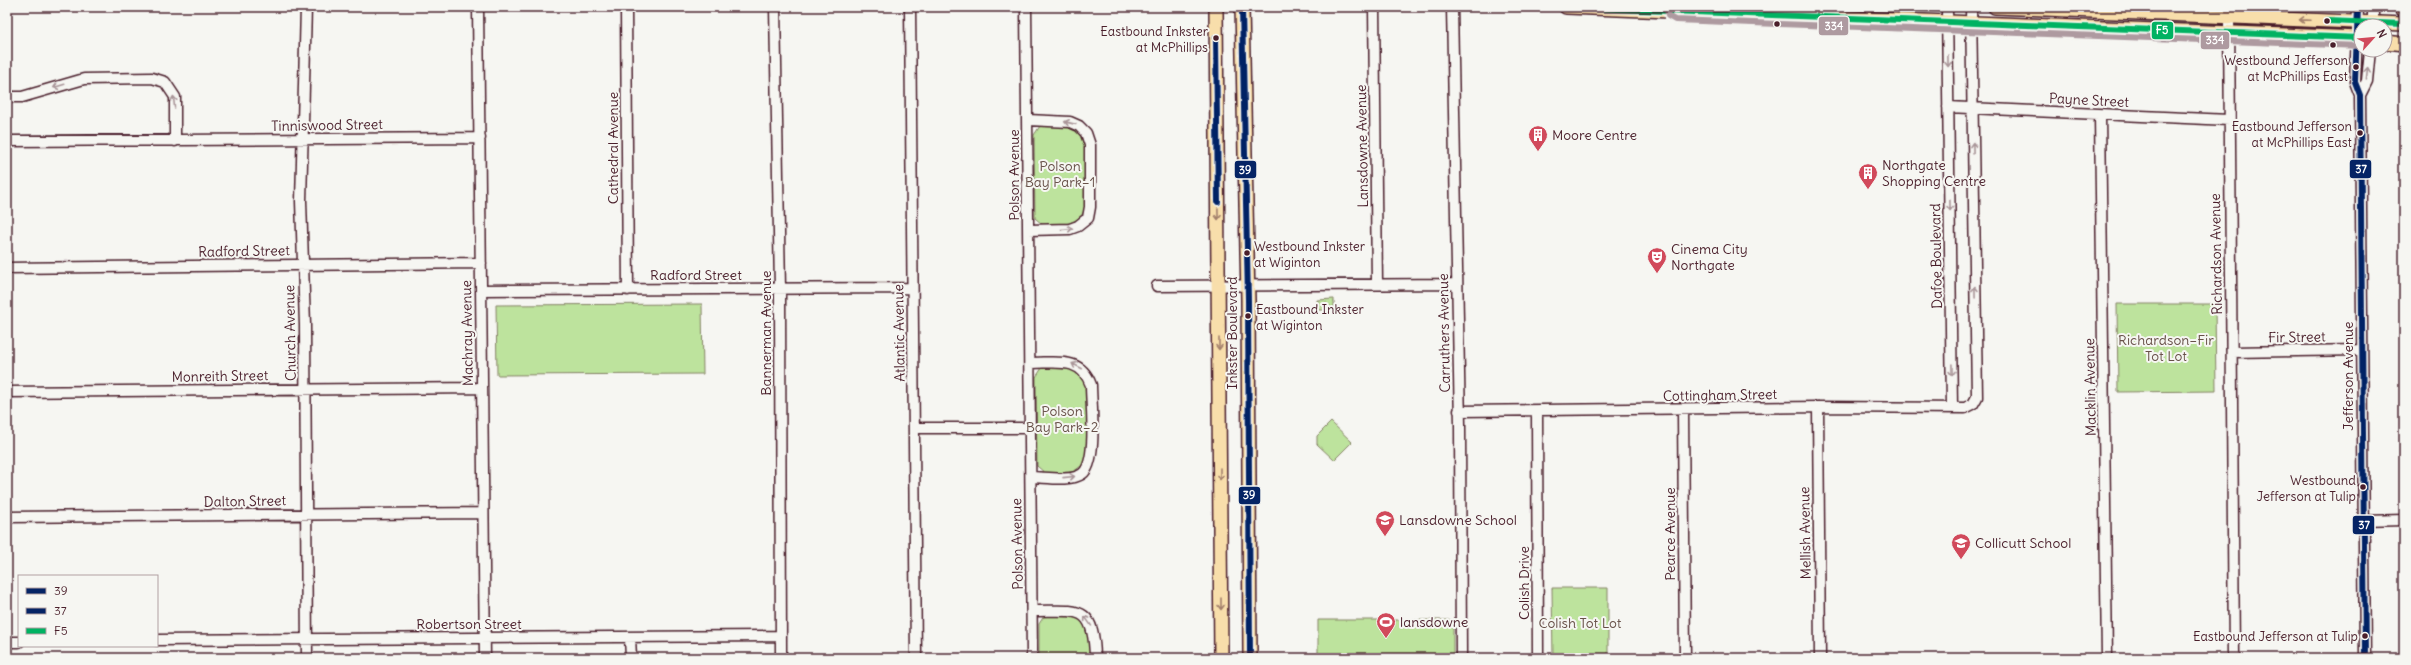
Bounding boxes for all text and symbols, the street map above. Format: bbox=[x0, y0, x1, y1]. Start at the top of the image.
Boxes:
line badge: 334 bbox=[1818, 16, 1849, 36]
one-way arrow bbox=[2299, 16, 2312, 24]
unlabelled marker bbox=[2322, 16, 2332, 26]
north arrow bbox=[2353, 18, 2393, 58]
unlabelled marker bbox=[1772, 19, 1782, 29]
text: 334 bbox=[1825, 19, 1844, 33]
line badge: F5 bbox=[2151, 21, 2174, 40]
place label: Eastbound Inkster at McPhillips bbox=[1100, 23, 1209, 56]
text: F5 bbox=[2156, 23, 2168, 37]
text: N bbox=[2374, 27, 2390, 40]
line badge: 334 bbox=[2200, 31, 2230, 50]
marker: Eastbound Inkster at McPhillips bbox=[1211, 33, 1221, 43]
text: 334 bbox=[2206, 33, 2225, 47]
unlabelled marker bbox=[2328, 40, 2338, 50]
place label: Westbound Jefferson at McPhillips East bbox=[2224, 52, 2349, 85]
one-way arrow bbox=[1944, 54, 1952, 67]
marker: Westbound Jefferson at McPhillips East bbox=[2351, 62, 2361, 72]
one-way arrow bbox=[2364, 67, 2371, 80]
one-way arrow bbox=[53, 83, 66, 90]
street label: Lansdowne Avenue bbox=[1352, 84, 1372, 208]
street label: Payne Street bbox=[2048, 89, 2130, 111]
street label: Cathedral Avenue bbox=[604, 92, 622, 204]
one-way arrow bbox=[170, 96, 178, 109]
street label: Tinniswood Street bbox=[271, 115, 383, 135]
place label: Eastbound Jefferson at McPhillips East bbox=[2232, 118, 2353, 151]
one-way arrow bbox=[1064, 119, 1077, 127]
building icon: Moore Centre bbox=[1527, 124, 1549, 152]
place label: Moore Centre bbox=[1552, 126, 1637, 144]
marker: Eastbound Jefferson at McPhillips East bbox=[2355, 128, 2365, 138]
street label: Polson Avenue bbox=[1005, 129, 1023, 221]
one-way arrow bbox=[1969, 142, 1977, 155]
place label: Northgate Shopping Centre bbox=[1882, 156, 1986, 190]
park label: Polson Bay Park–1 bbox=[1025, 157, 1095, 191]
line badge: 37 bbox=[2349, 159, 2372, 179]
line badge: 39 bbox=[1234, 160, 1257, 179]
building icon: Northgate Shopping Centre bbox=[1857, 162, 1879, 190]
text: 37 bbox=[2355, 162, 2367, 176]
text: 39 bbox=[1239, 163, 1251, 177]
street label: Richardson Avenue bbox=[2206, 193, 2226, 315]
one-way arrow bbox=[1946, 198, 1953, 211]
street label: Dafoe Boulevard bbox=[1926, 203, 1946, 309]
one-way arrow bbox=[1214, 207, 1222, 220]
one-way arrow bbox=[1060, 225, 1073, 232]
place label: Westbound Inkster at Wiginton bbox=[1254, 238, 1366, 271]
place label: Cinema City Northgate bbox=[1671, 240, 1748, 274]
street label: Radford Street bbox=[198, 241, 290, 261]
theatre icon: Cinema City Northgate bbox=[1646, 246, 1668, 274]
marker: Westbound Inkster at Wiginton bbox=[1242, 248, 1252, 258]
street label: Radford Street bbox=[650, 266, 742, 284]
street label: Bannerman Avenue bbox=[757, 270, 775, 396]
street label: Carruthers Avenue bbox=[1434, 273, 1454, 393]
street label: Inkster Boulevard bbox=[1223, 276, 1241, 390]
street label: Machray Avenue bbox=[457, 280, 477, 386]
street label: Atlantic Avenue bbox=[889, 284, 909, 382]
street label: Church Avenue bbox=[280, 285, 300, 381]
one-way arrow bbox=[1971, 286, 1979, 299]
place label: Eastbound Inkster at Wiginton bbox=[1256, 301, 1364, 334]
marker: Eastbound Inkster at Wiginton bbox=[1243, 311, 1253, 321]
street label: Jefferson Avenue bbox=[2339, 321, 2357, 431]
street label: Fir Street bbox=[2268, 327, 2326, 347]
park label: Richardson–Fir Tot Lot bbox=[2118, 331, 2214, 365]
one-way arrow bbox=[1216, 337, 1223, 350]
street label: Macklin Avenue bbox=[2080, 338, 2100, 436]
one-way arrow bbox=[1071, 362, 1083, 370]
one-way arrow bbox=[1948, 363, 1956, 376]
street label: Monreith Street bbox=[172, 366, 269, 386]
street label: Cottingham Street bbox=[1663, 385, 1778, 405]
park label: Polson Bay Park–2 bbox=[1026, 402, 1099, 436]
one-way arrow bbox=[1216, 467, 1224, 480]
place label: Westbound Jefferson at Tulip bbox=[2256, 472, 2356, 505]
one-way arrow bbox=[1063, 473, 1076, 480]
marker: Westbound Jefferson at Tulip bbox=[2358, 482, 2368, 492]
line badge: 39 bbox=[1238, 486, 1261, 505]
street label: Mellish Avenue bbox=[1795, 486, 1815, 580]
street label: Pearce Avenue bbox=[1661, 487, 1679, 581]
text: 39 bbox=[1243, 488, 1255, 502]
street label: Dalton Street bbox=[204, 491, 287, 511]
street label: Polson Avenue bbox=[1007, 498, 1027, 590]
school or university icon: Lansdowne School bbox=[1374, 509, 1396, 537]
place label: Lansdowne School bbox=[1399, 511, 1517, 529]
line badge: 37 bbox=[2352, 515, 2375, 535]
text: 37 bbox=[2358, 518, 2370, 532]
school or university icon: Collicutt School bbox=[1950, 532, 1972, 560]
place label: Collicutt School bbox=[1975, 534, 2071, 552]
street label: Colish Drive bbox=[1515, 546, 1533, 620]
legend bbox=[18, 575, 158, 647]
text: 39 bbox=[54, 583, 68, 598]
one-way arrow bbox=[1217, 597, 1225, 610]
text: 37 bbox=[54, 603, 67, 618]
sports icon: lansdowne bbox=[1375, 611, 1397, 639]
place label: lansdowne bbox=[1400, 613, 1468, 631]
park label: Colish Tot Lot bbox=[1538, 614, 1622, 632]
street label: Robertson Street bbox=[416, 615, 522, 633]
one-way arrow bbox=[1084, 615, 1092, 626]
text: F5 bbox=[54, 623, 68, 638]
place label: Eastbound Jefferson at Tulip bbox=[2193, 628, 2358, 645]
marker: Eastbound Jefferson at Tulip bbox=[2360, 631, 2370, 641]

